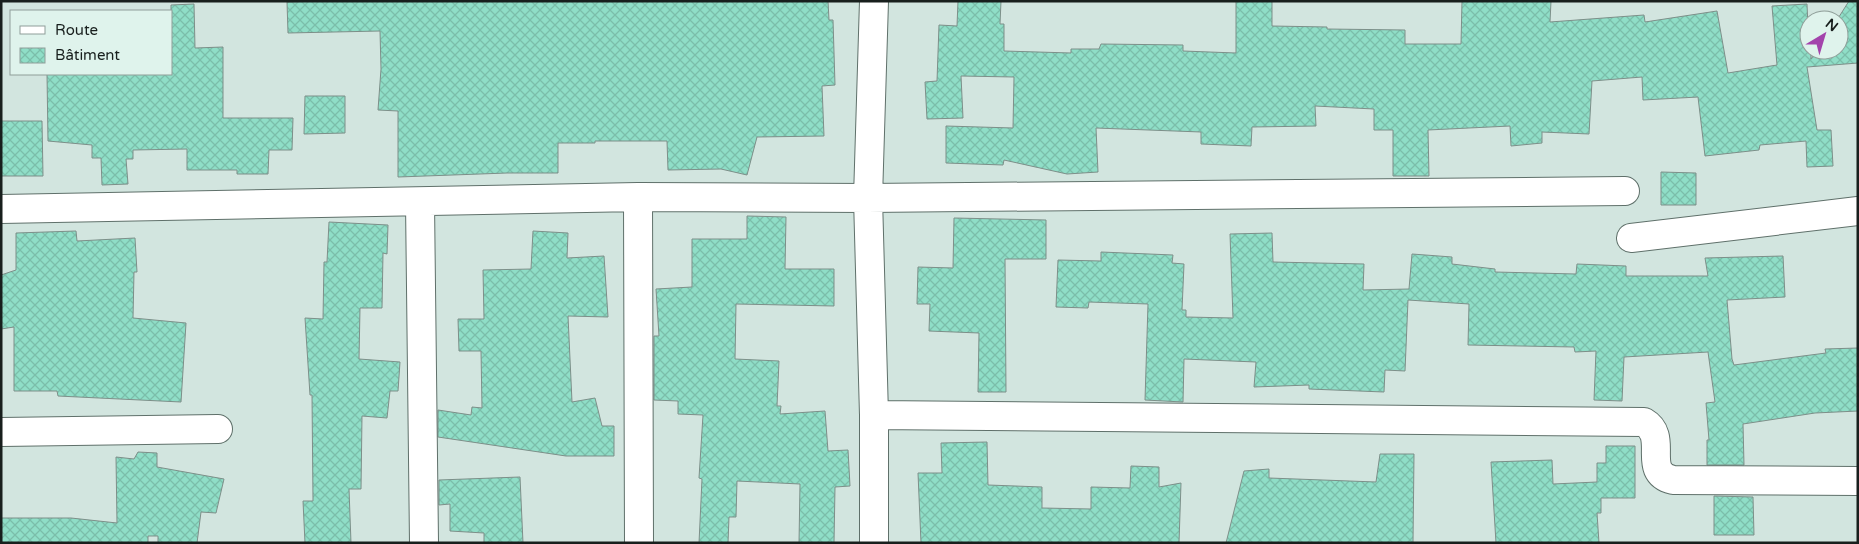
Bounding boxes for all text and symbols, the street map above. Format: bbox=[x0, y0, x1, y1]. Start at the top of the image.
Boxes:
legend bbox=[10, 10, 172, 75]
north arrow bbox=[1799, 10, 1849, 60]
text: N bbox=[1822, 15, 1841, 35]
text: Route bbox=[55, 21, 98, 39]
text: Bâtiment bbox=[55, 46, 120, 64]

